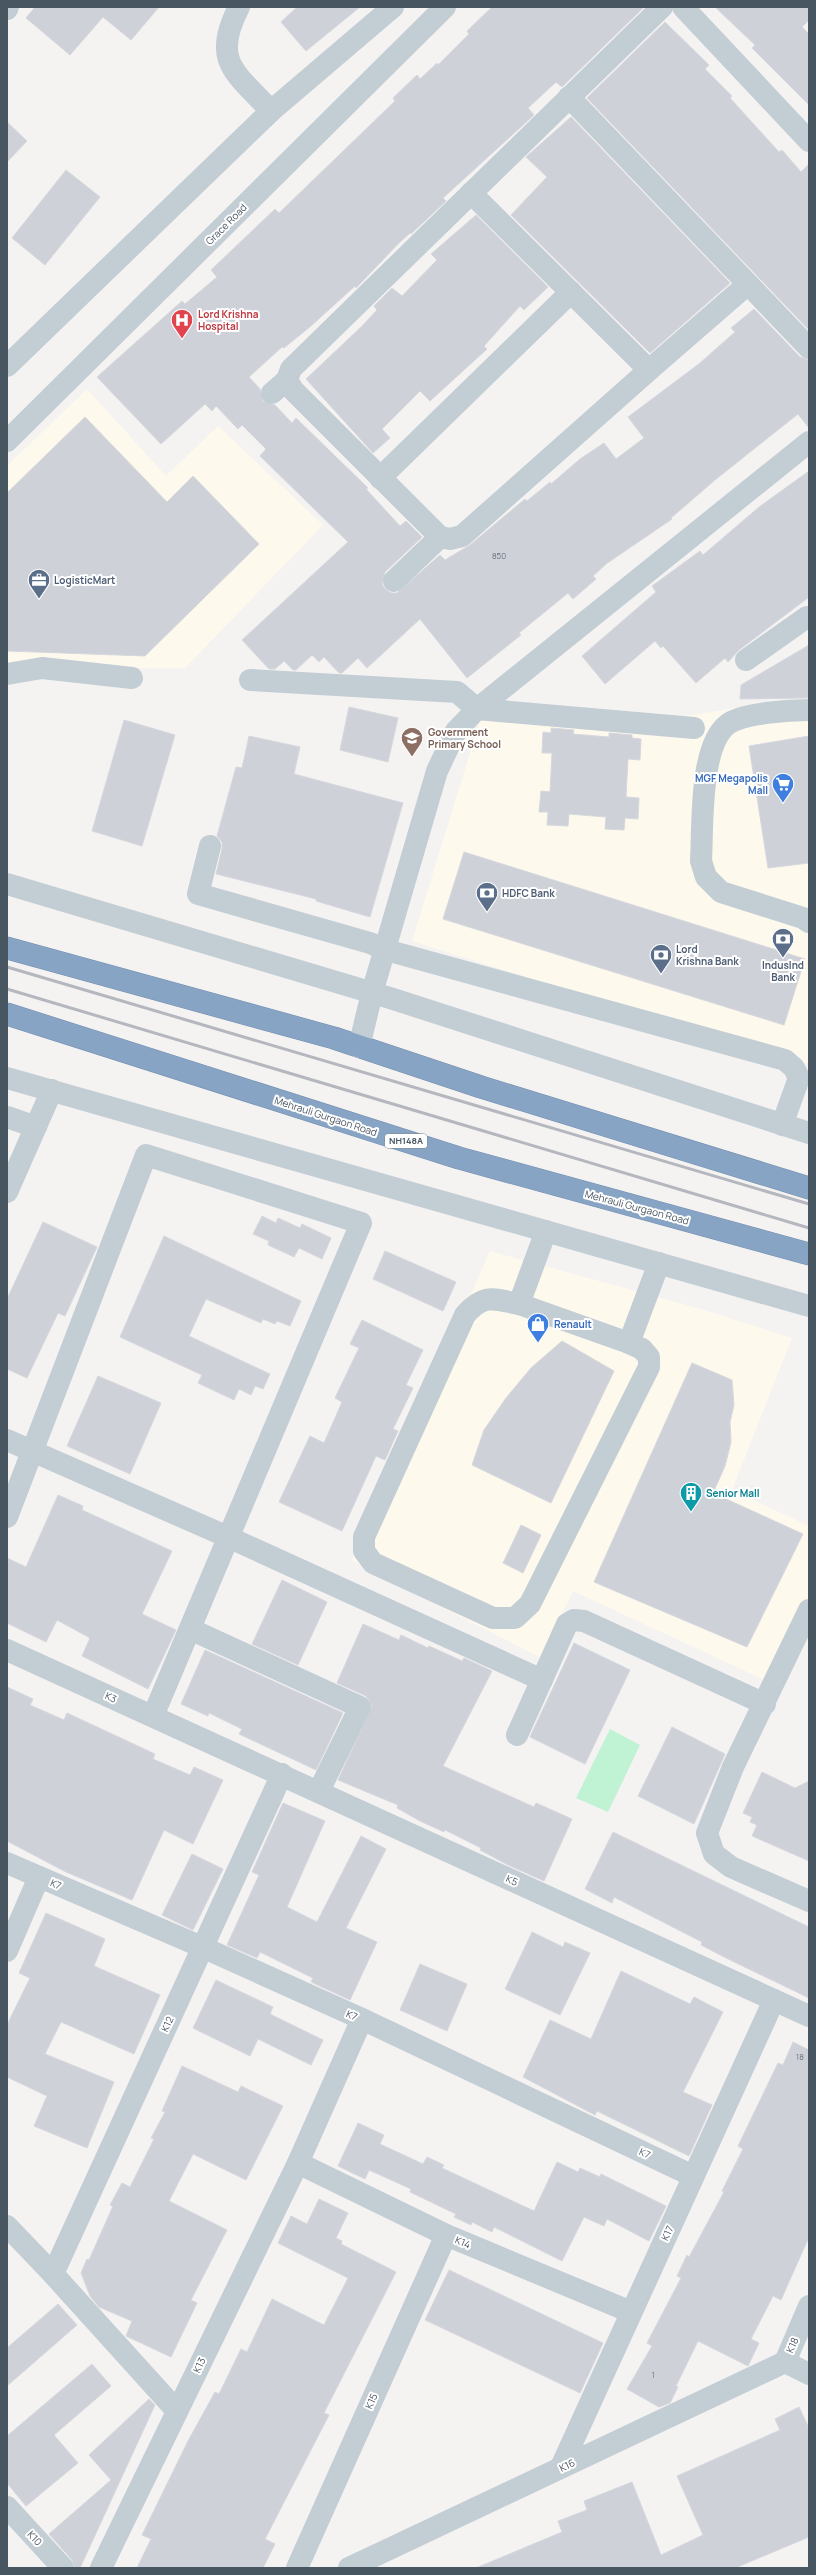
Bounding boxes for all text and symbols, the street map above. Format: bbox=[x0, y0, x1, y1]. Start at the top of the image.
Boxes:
street label: Grace Road bbox=[202, 200, 250, 248]
hospital icon: Lord Krishna Hospital bbox=[169, 307, 195, 340]
place label: Lord Krishna Hospital bbox=[198, 307, 259, 333]
house number: 850 bbox=[492, 550, 506, 561]
office icon: LogisticMart bbox=[26, 567, 52, 600]
place label: LogisticMart bbox=[54, 573, 115, 587]
school or university icon: Government Primary School bbox=[399, 725, 425, 758]
place label: Government Primary School bbox=[428, 725, 501, 751]
place label: MGF Megapolis Mall bbox=[695, 771, 769, 797]
supermarket icon: MGF Megapolis Mall bbox=[770, 771, 796, 804]
bank icon: HDFC Bank bbox=[474, 880, 500, 913]
place label: HDFC Bank bbox=[502, 886, 555, 900]
bank icon: IndusInd Bank bbox=[770, 926, 796, 959]
bank icon: Lord Krishna Bank bbox=[648, 942, 674, 975]
place label: Lord Krishna Bank bbox=[676, 942, 739, 968]
place label: IndusInd Bank bbox=[762, 958, 804, 984]
street label: Mehrauli Gurgaon Road bbox=[273, 1093, 379, 1139]
road number: NH148A bbox=[385, 1134, 427, 1148]
street label: Mehrauli Gurgaon Road bbox=[583, 1186, 691, 1228]
shop icon: Renault bbox=[525, 1311, 551, 1344]
place label: Renault bbox=[554, 1317, 592, 1331]
building icon: Senior Mall bbox=[678, 1480, 704, 1513]
place label: Senior Mall bbox=[706, 1486, 760, 1500]
street label: K3 bbox=[103, 1688, 119, 1706]
street label: K5 bbox=[504, 1871, 520, 1889]
street label: K7 bbox=[48, 1875, 64, 1893]
street label: K7 bbox=[344, 2006, 360, 2024]
street label: K12 bbox=[157, 2014, 177, 2034]
house number: 18 bbox=[796, 2051, 804, 2062]
street label: K7 bbox=[637, 2144, 653, 2162]
street label: K17 bbox=[658, 2223, 676, 2243]
street label: K14 bbox=[453, 2232, 473, 2252]
street label: K18 bbox=[782, 2335, 802, 2355]
street label: K13 bbox=[189, 2355, 209, 2375]
house number: 1 bbox=[651, 2369, 655, 2380]
street label: K15 bbox=[361, 2391, 381, 2411]
street label: K16 bbox=[557, 2455, 577, 2475]
street label: K10 bbox=[24, 2527, 46, 2549]

